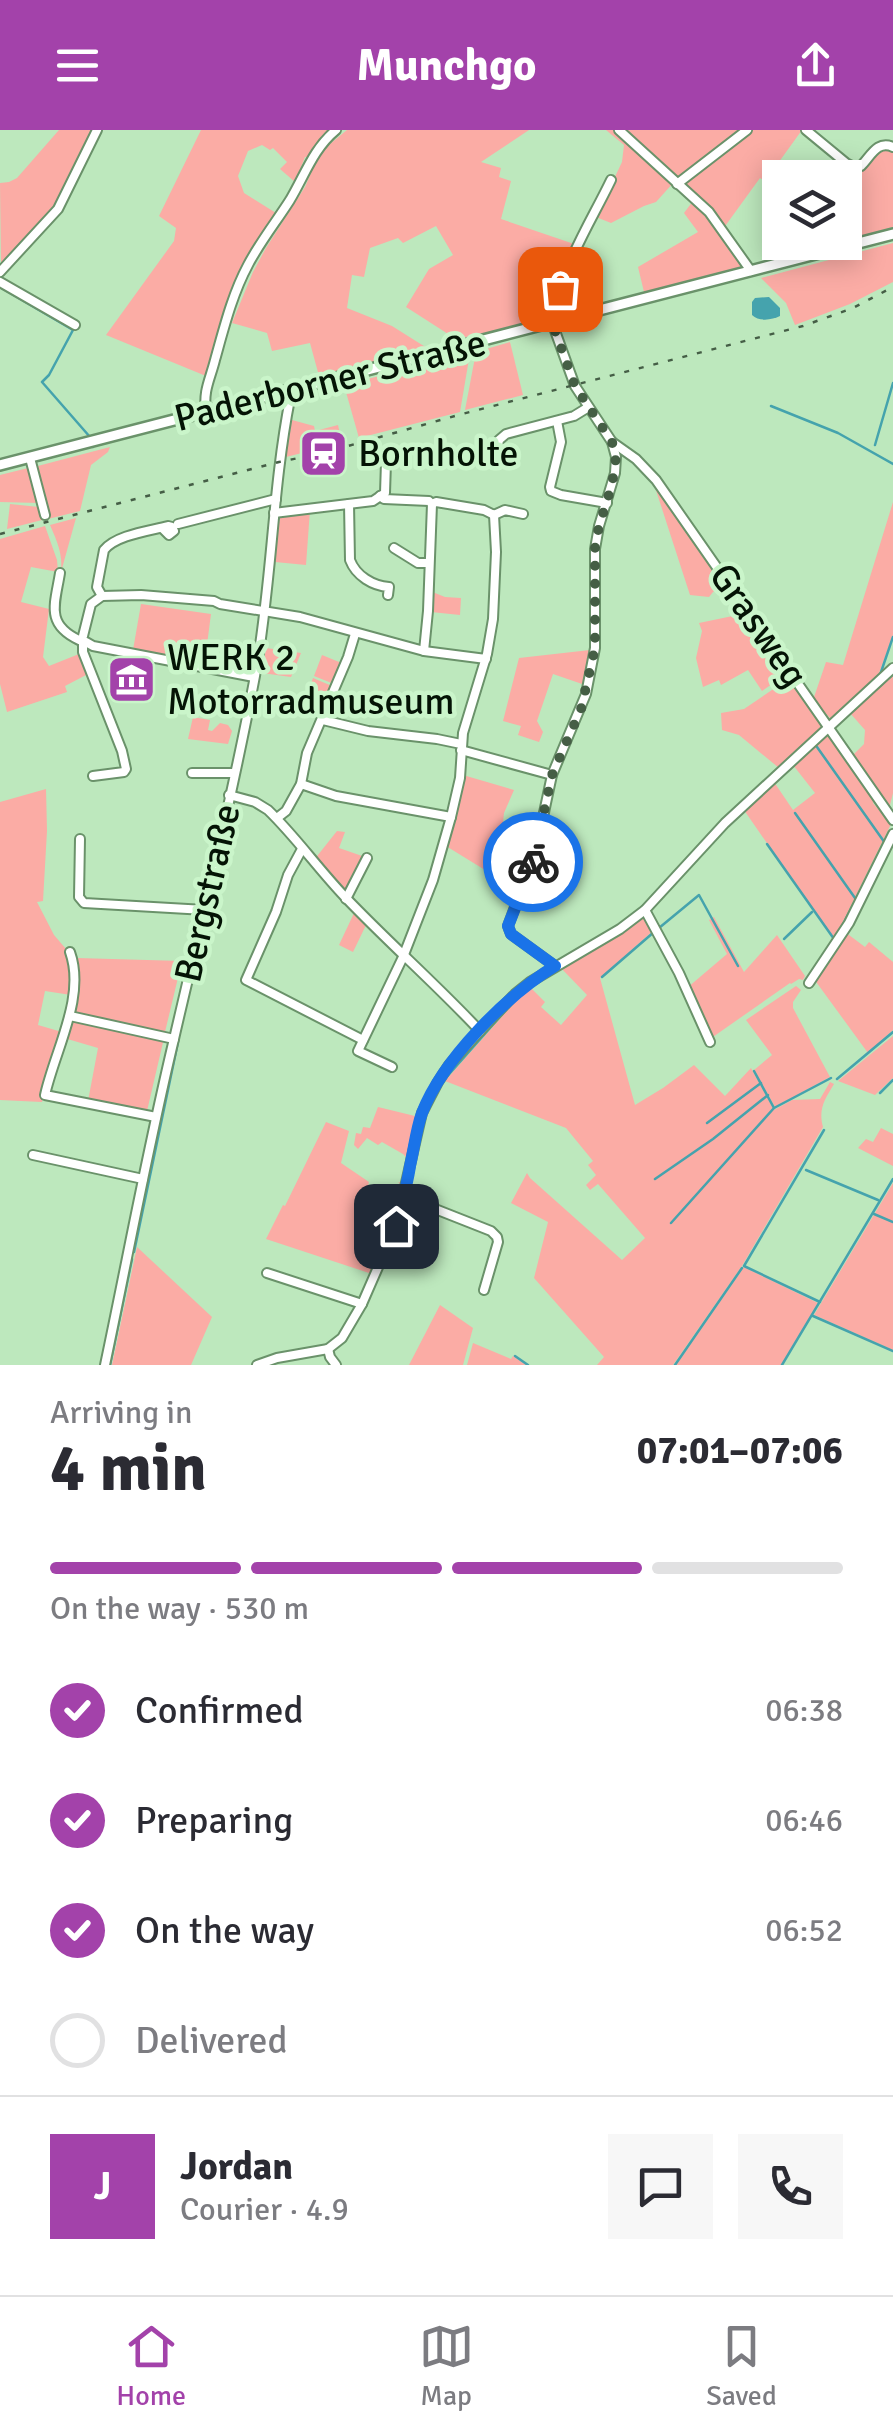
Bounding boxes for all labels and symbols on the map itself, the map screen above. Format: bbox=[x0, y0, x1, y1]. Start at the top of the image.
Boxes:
pin bbox=[518, 247, 603, 332]
street label: Paderborner Straße bbox=[170, 319, 491, 442]
station icon: Bornholte bbox=[297, 427, 349, 479]
place label: Bornholte bbox=[358, 430, 518, 477]
street label: Grasweg bbox=[699, 554, 818, 696]
place label: WERK 2 Motorradmuseum bbox=[167, 634, 455, 725]
museum icon: WERK 2 Motorradmuseum bbox=[106, 653, 158, 705]
street label: Bergstraße bbox=[164, 799, 251, 987]
courier bbox=[483, 812, 583, 912]
pin bbox=[354, 1184, 439, 1269]

